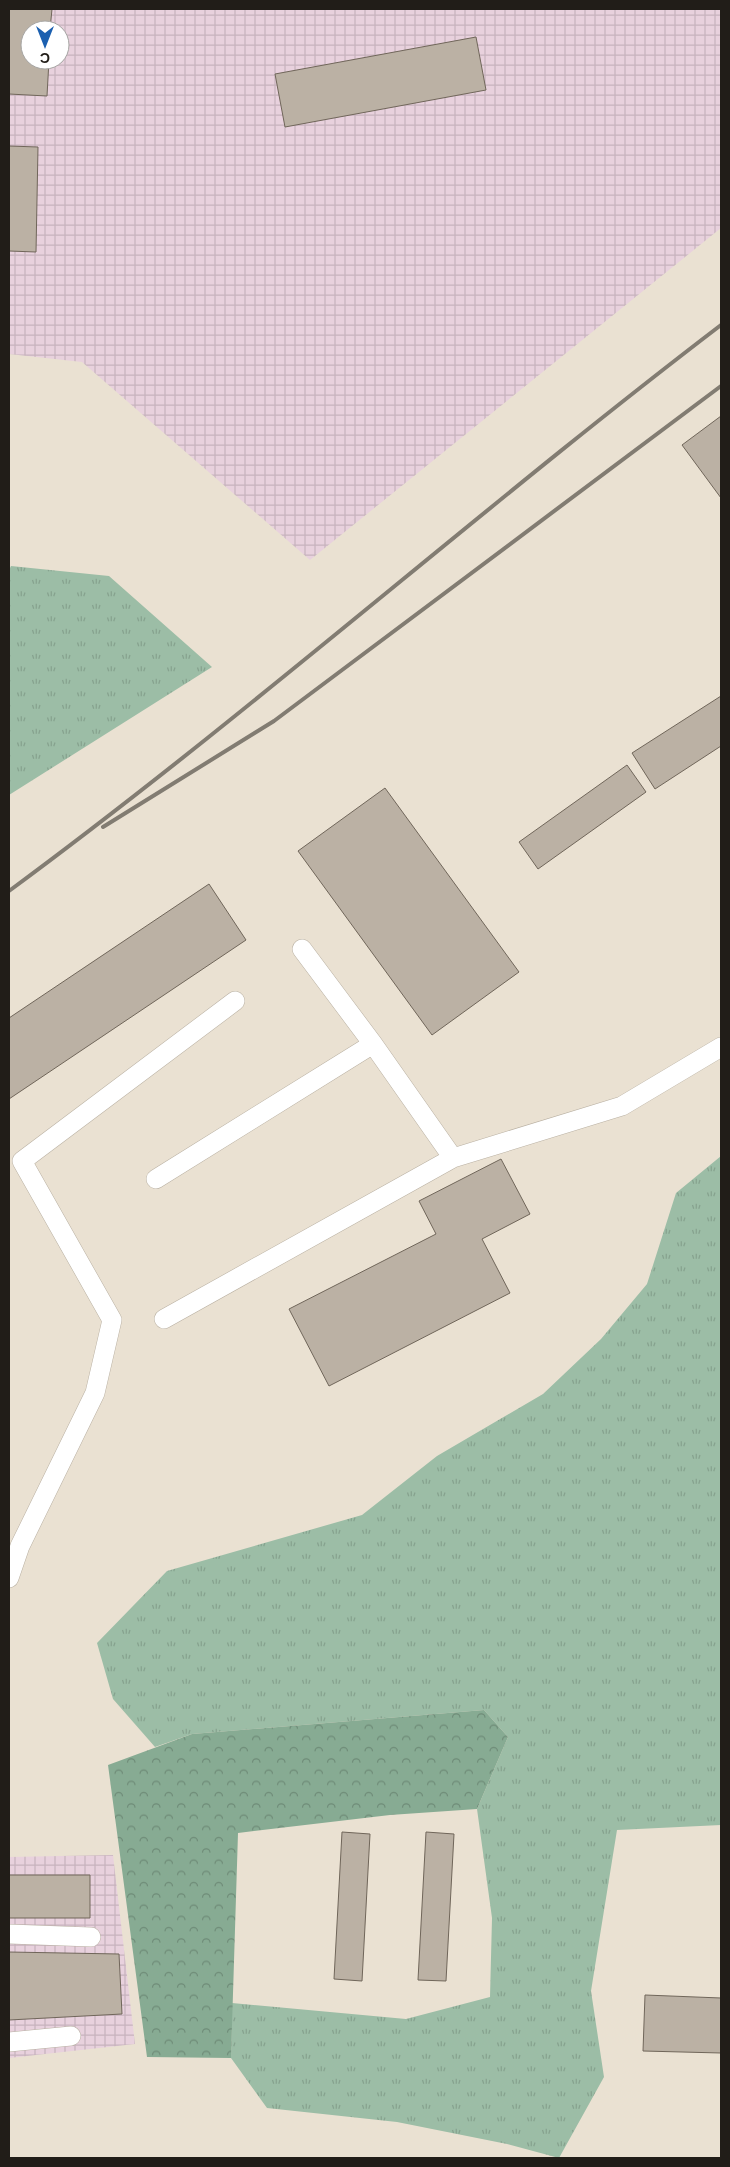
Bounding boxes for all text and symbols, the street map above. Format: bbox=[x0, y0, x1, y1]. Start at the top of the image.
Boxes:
north arrow bbox=[20, 20, 70, 70]
text: С bbox=[40, 50, 50, 66]

